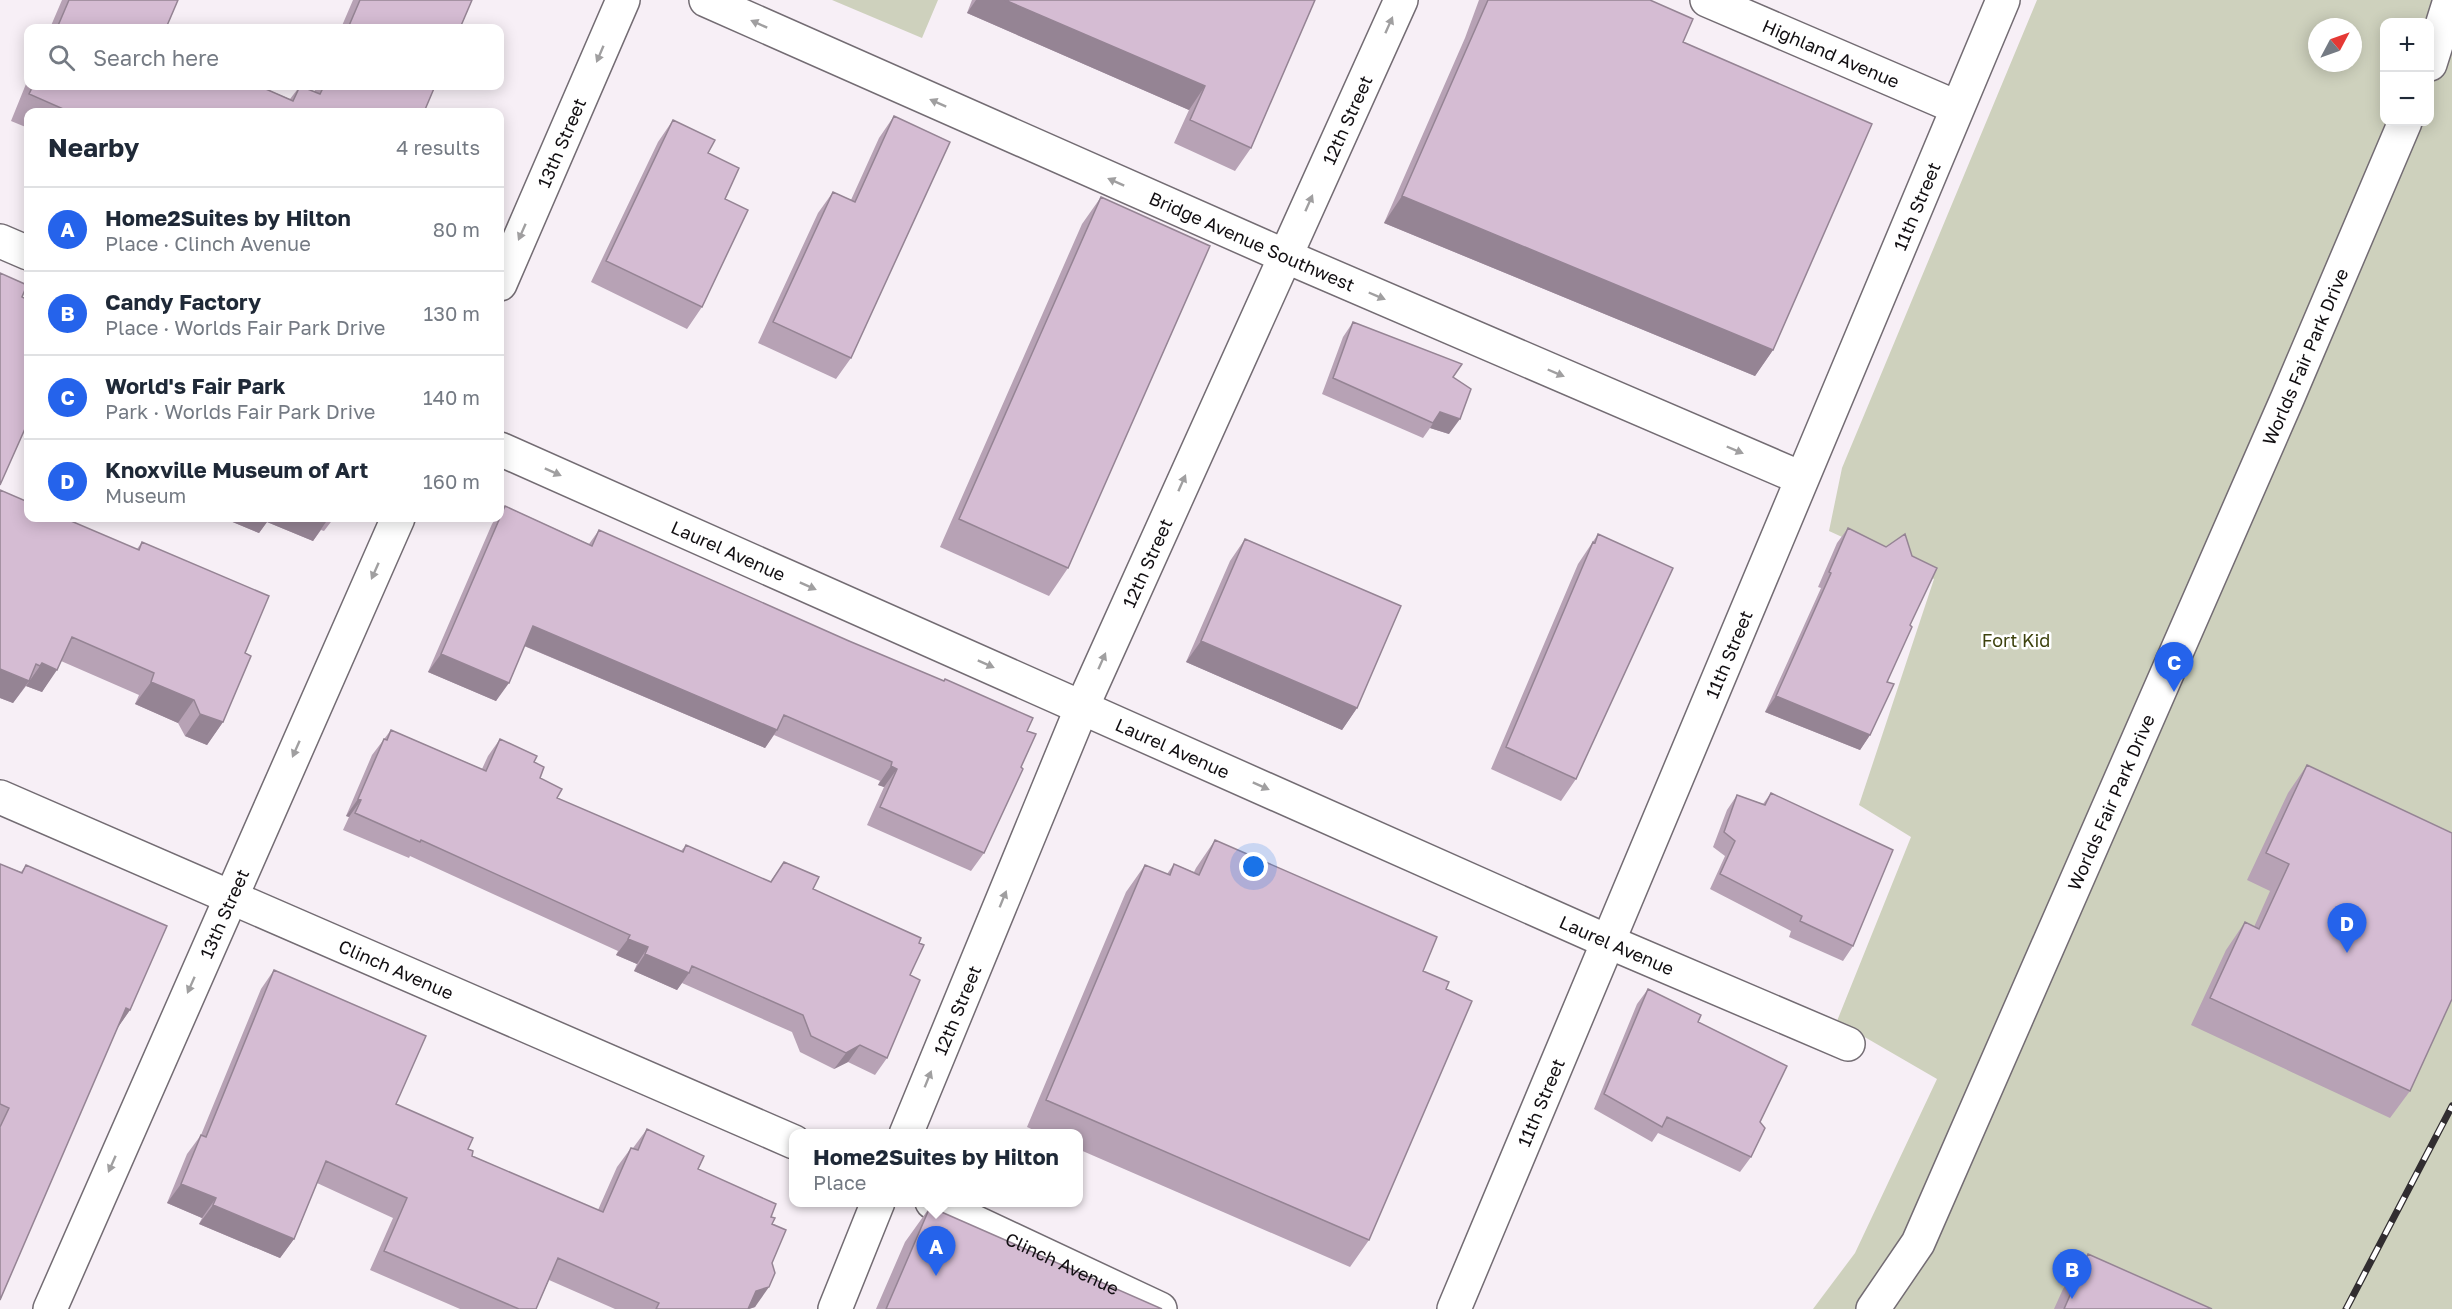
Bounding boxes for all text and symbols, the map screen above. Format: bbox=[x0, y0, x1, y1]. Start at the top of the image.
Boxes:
street label: Highland Avenue bbox=[1759, 14, 1903, 92]
one-way arrow bbox=[1385, 17, 1394, 34]
north arrow bbox=[2308, 18, 2362, 72]
map controls bbox=[2380, 18, 2434, 126]
button: + bbox=[2380, 18, 2434, 72]
one-way arrow bbox=[751, 19, 768, 28]
search box bbox=[24, 24, 504, 90]
icon: search bbox=[45, 41, 78, 74]
text: Search here bbox=[93, 44, 219, 71]
one-way arrow bbox=[595, 45, 605, 63]
street label: 12th Street bbox=[1317, 72, 1377, 168]
button: − bbox=[2380, 72, 2434, 126]
street label: 13th Street bbox=[532, 95, 590, 191]
one-way arrow bbox=[929, 98, 946, 107]
text: Nearby bbox=[48, 132, 139, 163]
text: 4 results bbox=[396, 135, 480, 159]
street label: 11th Street bbox=[1888, 159, 1945, 253]
one-way arrow bbox=[1107, 177, 1124, 186]
street label: Bridge Avenue Southwest bbox=[1146, 186, 1358, 296]
one-way arrow bbox=[1304, 194, 1313, 211]
text: Home2Suites by Hilton bbox=[105, 204, 351, 231]
text: A bbox=[60, 217, 75, 241]
text: 80 m bbox=[433, 217, 480, 241]
one-way arrow bbox=[517, 224, 527, 242]
text: Place · Clinch Avenue bbox=[105, 231, 311, 255]
street label: Worlds Fair Park Drive bbox=[2257, 265, 2352, 448]
text: Candy Factory bbox=[105, 288, 261, 315]
one-way arrow bbox=[1368, 292, 1386, 301]
text: B bbox=[60, 301, 75, 325]
text: 130 m bbox=[424, 301, 480, 325]
text: Place · Worlds Fair Park Drive bbox=[105, 315, 385, 339]
one-way arrow bbox=[1547, 369, 1565, 378]
text: World's Fair Park bbox=[105, 372, 286, 399]
text: C bbox=[60, 385, 75, 409]
text: 140 m bbox=[423, 385, 480, 409]
text: Park · Worlds Fair Park Drive bbox=[105, 399, 375, 423]
one-way arrow bbox=[1727, 445, 1745, 455]
text: Knoxville Museum of Art bbox=[105, 456, 368, 483]
one-way arrow bbox=[544, 468, 562, 478]
text: D bbox=[60, 469, 75, 493]
text: 160 m bbox=[423, 469, 480, 493]
one-way arrow bbox=[1178, 475, 1187, 492]
text: Museum bbox=[105, 483, 186, 507]
street label: 12th Street bbox=[1117, 515, 1177, 611]
street label: Laurel Avenue bbox=[668, 516, 789, 586]
one-way arrow bbox=[370, 562, 379, 580]
one-way arrow bbox=[799, 581, 817, 591]
street label: 11th Street bbox=[1700, 607, 1757, 702]
park label: Fort Kid bbox=[1982, 629, 2050, 651]
pin: C bbox=[2154, 642, 2194, 692]
one-way arrow bbox=[1098, 653, 1107, 670]
one-way arrow bbox=[978, 660, 995, 669]
street label: Worlds Fair Park Drive bbox=[2063, 711, 2159, 894]
street label: Laurel Avenue bbox=[1112, 713, 1233, 783]
one-way arrow bbox=[291, 741, 301, 759]
one-way arrow bbox=[1252, 781, 1269, 790]
your location bbox=[1239, 852, 1268, 881]
street label: 13th Street bbox=[195, 865, 253, 962]
one-way arrow bbox=[999, 890, 1008, 908]
pin: D bbox=[2328, 904, 2366, 953]
street label: Laurel Avenue bbox=[1556, 910, 1677, 979]
street label: Clinch Avenue bbox=[335, 935, 457, 1004]
street label: 12th Street bbox=[929, 962, 985, 1058]
one-way arrow bbox=[186, 976, 195, 994]
street label: 11th Street bbox=[1512, 1055, 1569, 1150]
one-way arrow bbox=[923, 1070, 933, 1088]
popup bbox=[789, 1129, 1083, 1207]
text: Home2Suites by Hilton bbox=[813, 1143, 1059, 1170]
one-way arrow bbox=[108, 1155, 117, 1172]
text: Place bbox=[813, 1170, 866, 1194]
pin: A bbox=[916, 1226, 956, 1276]
street label: Clinch Avenue bbox=[1002, 1227, 1123, 1299]
pin: B bbox=[2052, 1250, 2092, 1299]

